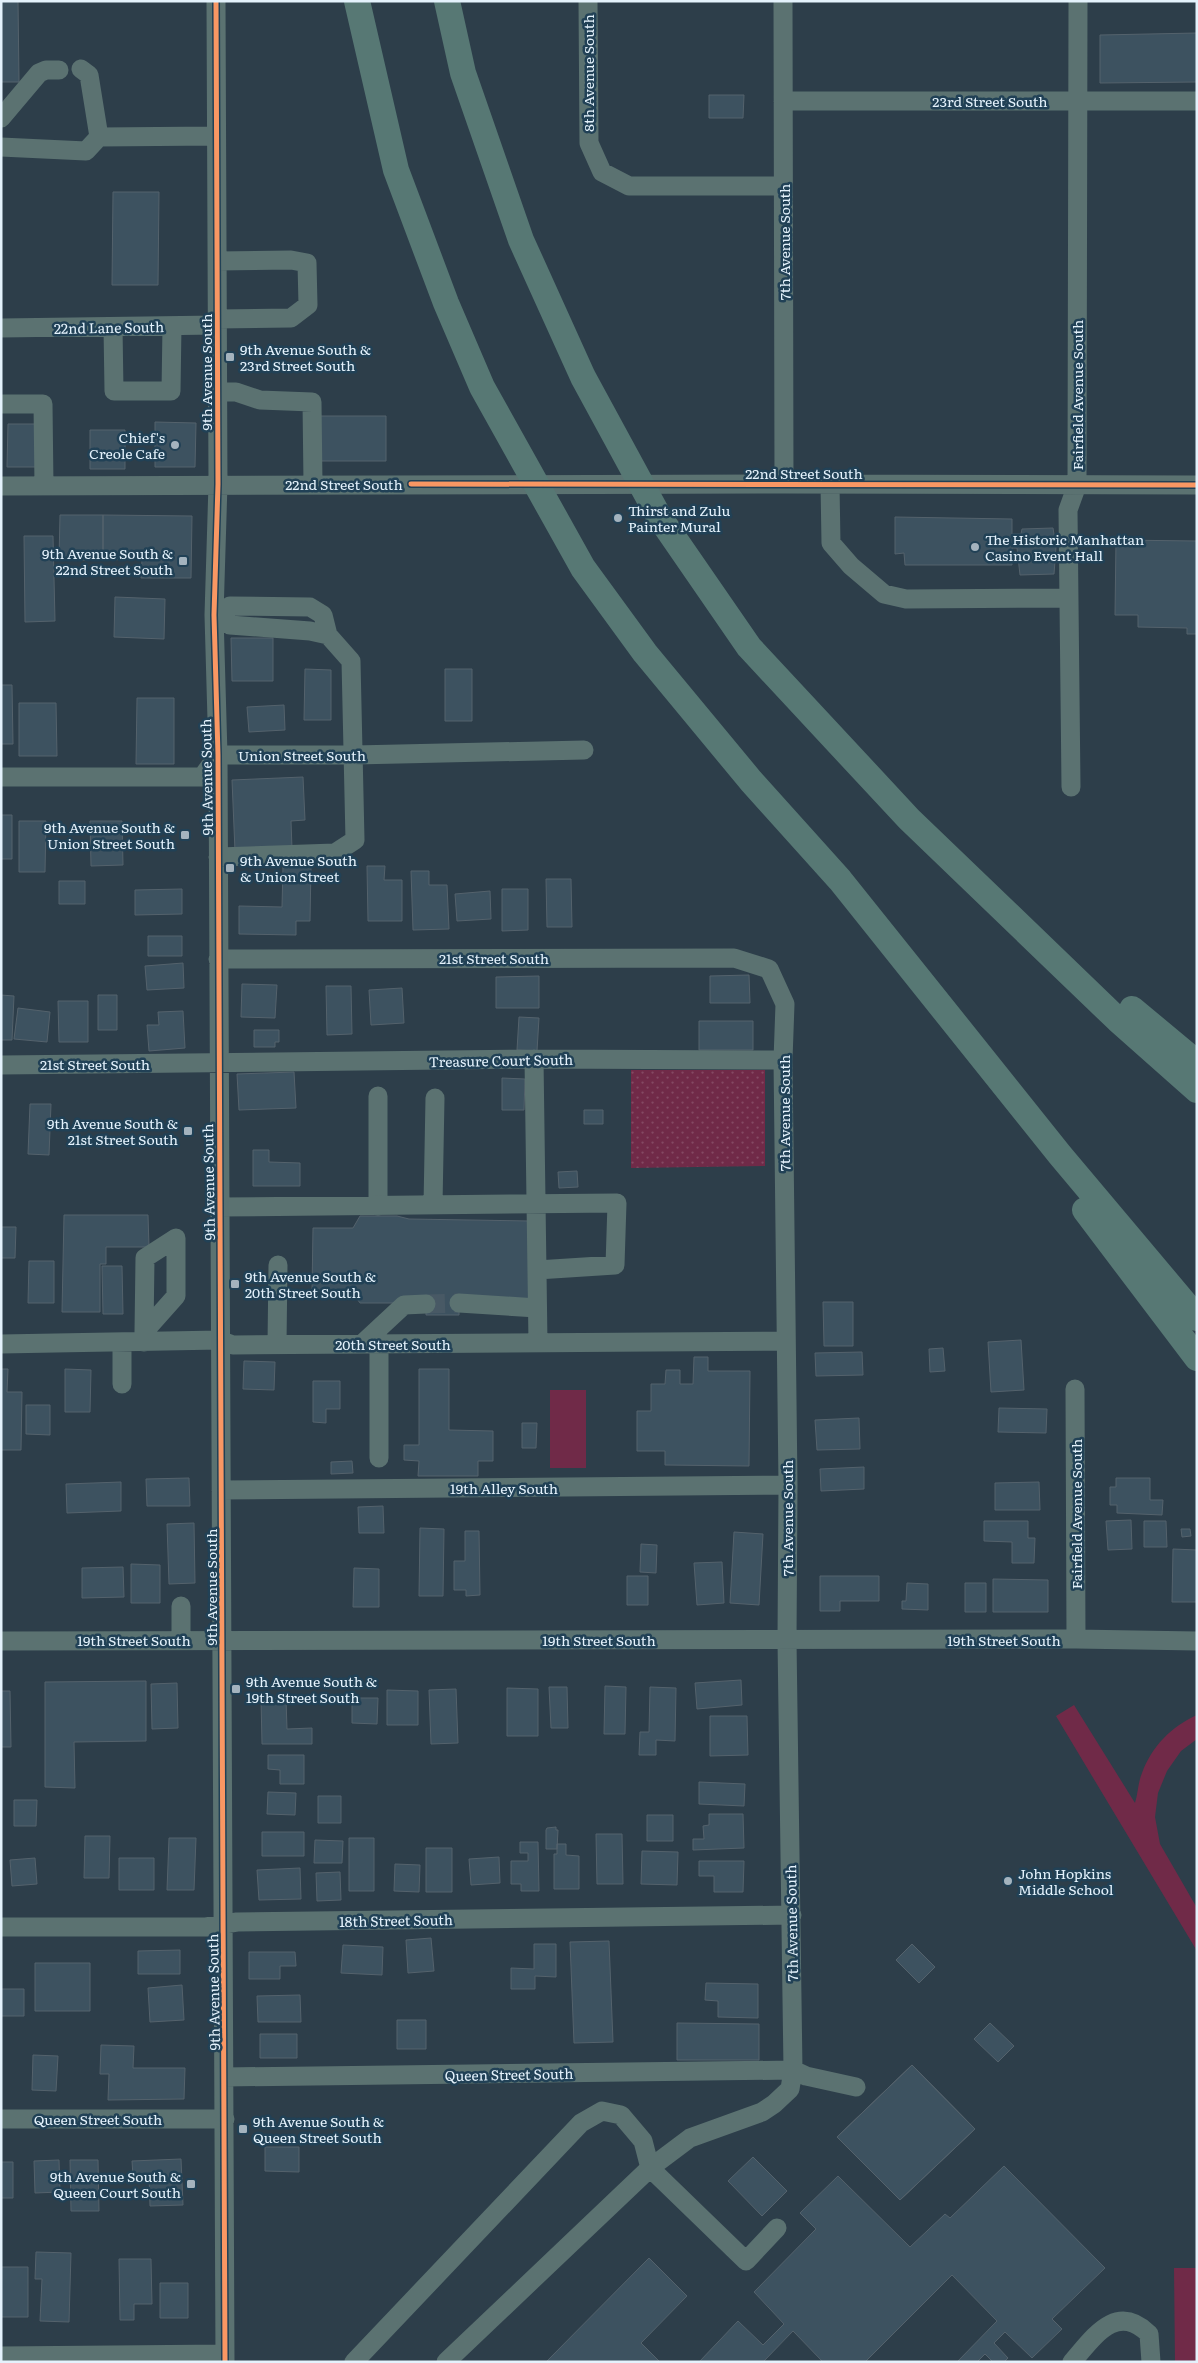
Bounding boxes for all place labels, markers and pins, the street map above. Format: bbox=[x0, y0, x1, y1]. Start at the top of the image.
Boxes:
place label: 9th Avenue South & 23rd Street South bbox=[240, 339, 371, 375]
marker: 9th Avenue South & 23rd Street South bbox=[224, 351, 236, 363]
place label: Chief's Creole Cafe bbox=[89, 427, 165, 463]
marker: Chief's Creole Cafe bbox=[169, 439, 181, 451]
place label: Thirst and Zulu Painter Mural bbox=[628, 500, 731, 536]
marker: Thirst and Zulu Painter Mural bbox=[612, 512, 624, 524]
place label: The Historic Manhattan Casino Event Hall bbox=[985, 529, 1144, 565]
marker: The Historic Manhattan Casino Event Hall bbox=[969, 541, 981, 553]
place label: 9th Avenue South & 22nd Street South bbox=[42, 543, 173, 579]
marker: 9th Avenue South & 22nd Street South bbox=[177, 555, 189, 567]
place label: 9th Avenue South & Union Street South bbox=[44, 817, 175, 853]
marker: 9th Avenue South & Union Street South bbox=[179, 829, 191, 841]
place label: 9th Avenue South & Union Street bbox=[240, 850, 357, 886]
marker: 9th Avenue South & Union Street bbox=[224, 862, 236, 874]
place label: 9th Avenue South & 21st Street South bbox=[47, 1113, 178, 1149]
marker: 9th Avenue South & 21st Street South bbox=[182, 1125, 194, 1137]
place label: 9th Avenue South & 20th Street South bbox=[245, 1266, 376, 1302]
marker: 9th Avenue South & 20th Street South bbox=[229, 1278, 241, 1290]
place label: 9th Avenue South & 19th Street South bbox=[246, 1671, 377, 1707]
marker: 9th Avenue South & 19th Street South bbox=[230, 1683, 242, 1695]
place label: John Hopkins Middle School bbox=[1018, 1863, 1114, 1899]
marker: John Hopkins Middle School bbox=[1002, 1875, 1014, 1887]
place label: 9th Avenue South & Queen Street South bbox=[253, 2111, 384, 2147]
marker: 9th Avenue South & Queen Street South bbox=[237, 2123, 249, 2135]
place label: 9th Avenue South & Queen Court South bbox=[50, 2166, 181, 2202]
marker: 9th Avenue South & Queen Court South bbox=[185, 2178, 197, 2190]

